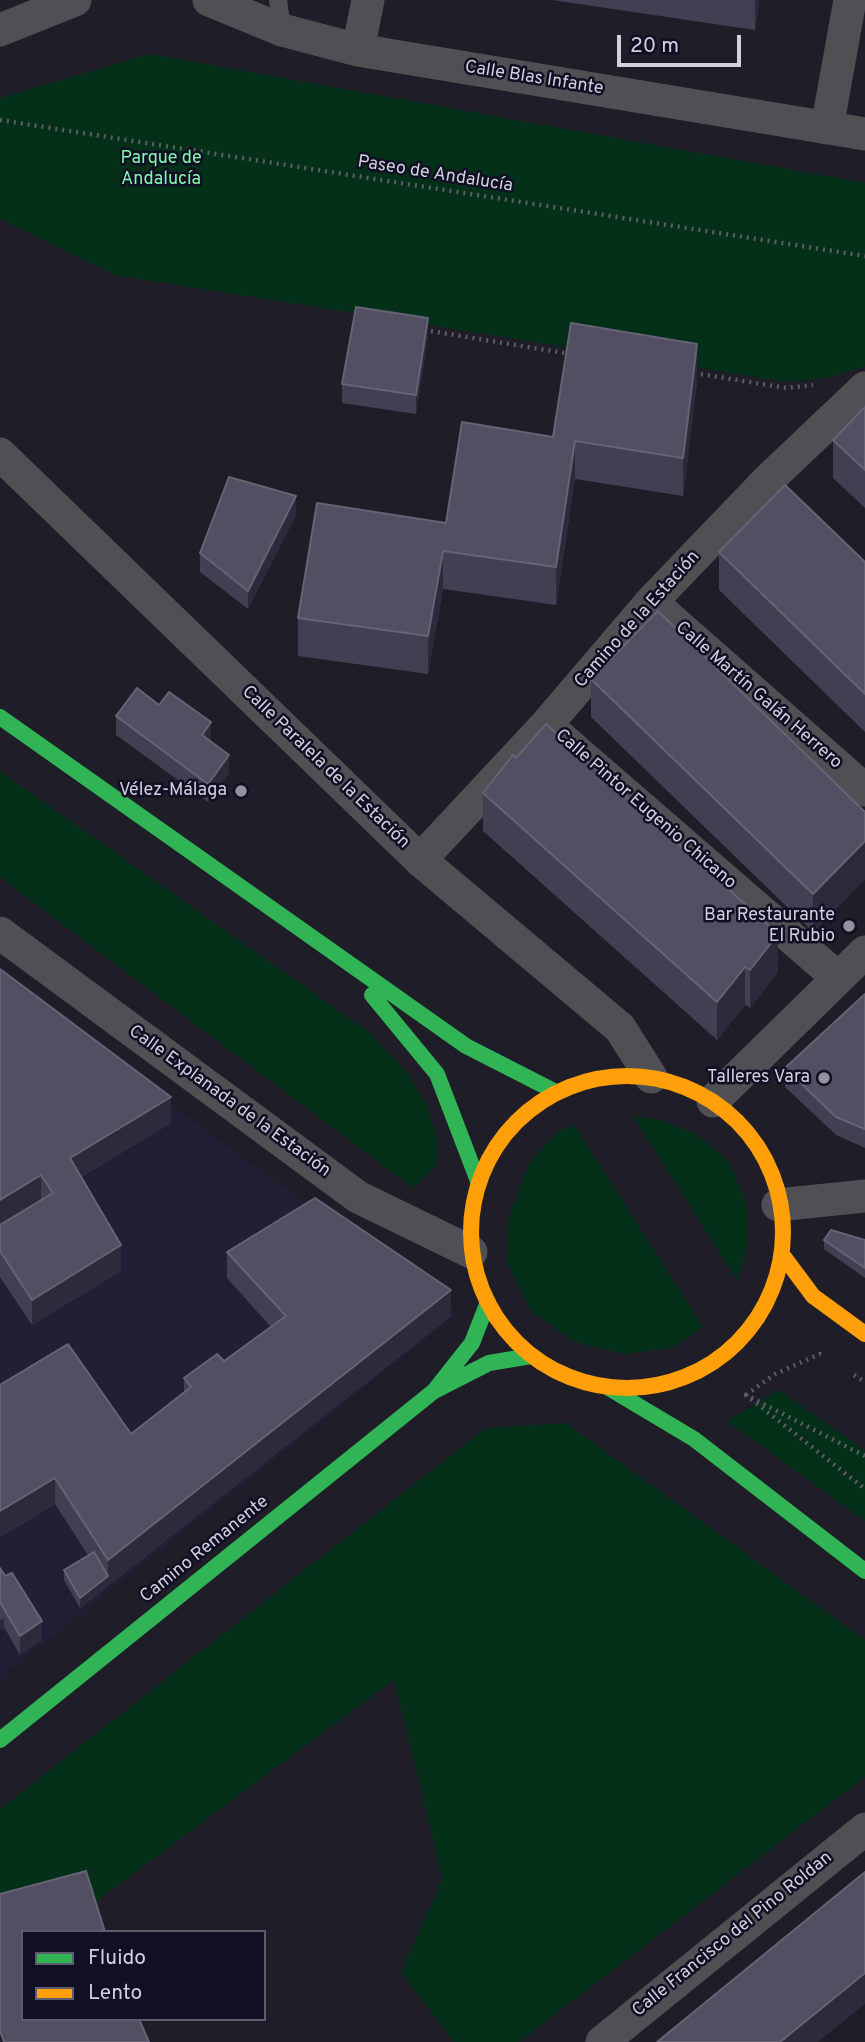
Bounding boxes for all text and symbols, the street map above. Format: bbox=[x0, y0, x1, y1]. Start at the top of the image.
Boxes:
scale bar bbox=[620, 21, 744, 65]
text: 20 m bbox=[630, 33, 679, 60]
street label: Calle Blas Infante bbox=[463, 57, 605, 101]
park label: Parque de Andalucía bbox=[120, 148, 202, 190]
street label: Paseo de Andalucía bbox=[356, 152, 514, 198]
street label: Camino de la Estación bbox=[571, 547, 705, 693]
street label: Calle Martín Galán Herrero bbox=[670, 618, 846, 774]
street label: Calle Paralela de la Estación bbox=[236, 682, 414, 854]
street label: Calle Pintor Eugenio Chicano bbox=[550, 725, 740, 895]
place label: Vélez-Málaga bbox=[119, 780, 227, 802]
marker: Vélez-Málaga bbox=[233, 783, 249, 799]
place label: Bar Restaurante El Rubio bbox=[704, 905, 835, 948]
marker: Bar Restaurante El Rubio bbox=[841, 918, 857, 934]
street label: Calle Explanada de la Estación bbox=[124, 1021, 334, 1183]
place label: Talleres Vara bbox=[707, 1067, 810, 1089]
marker: Talleres Vara bbox=[816, 1070, 832, 1086]
street label: Camino Remanente bbox=[137, 1492, 273, 1608]
street label: Calle Francisco del Pino Roldan bbox=[629, 1848, 837, 2022]
legend bbox=[21, 1930, 266, 2021]
text: Fluido bbox=[88, 1945, 146, 1972]
text: Lento bbox=[88, 1980, 142, 2007]

